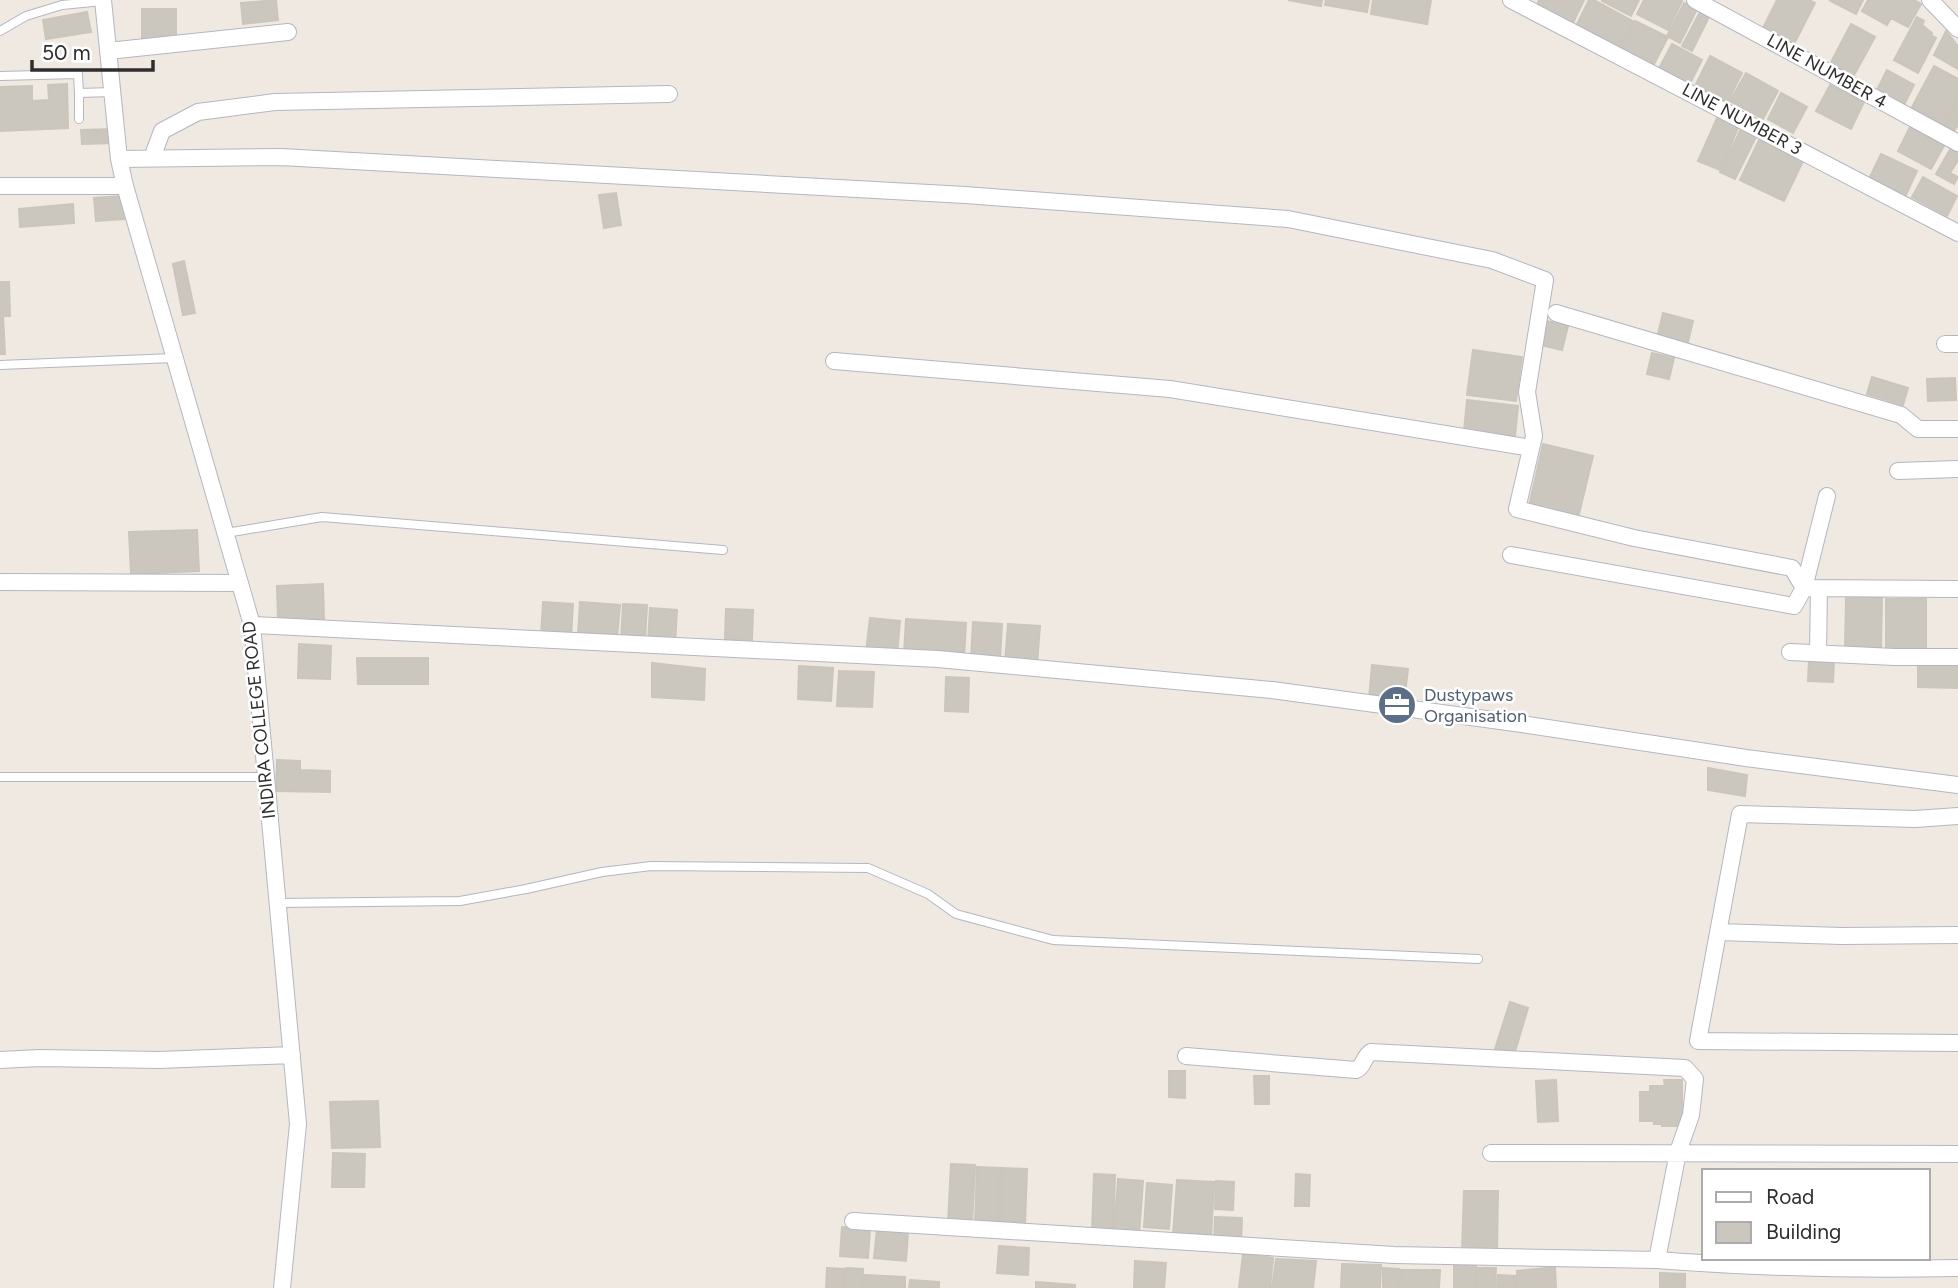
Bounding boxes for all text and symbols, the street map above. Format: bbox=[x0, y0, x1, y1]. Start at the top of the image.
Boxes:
scale bar bbox=[32, 28, 152, 72]
street label: LINE NUMBER 4 bbox=[1763, 29, 1891, 113]
text: 50 m bbox=[42, 40, 91, 65]
street label: LINE NUMBER 3 bbox=[1678, 78, 1806, 160]
street label: INDIRA COLLEGE ROAD bbox=[238, 620, 280, 820]
office icon: Dustypaws Organisation bbox=[1376, 684, 1418, 726]
place label: Dustypaws Organisation bbox=[1424, 684, 1527, 727]
legend bbox=[1702, 1169, 1930, 1260]
text: Road bbox=[1766, 1184, 1814, 1209]
text: Building bbox=[1766, 1219, 1841, 1244]

